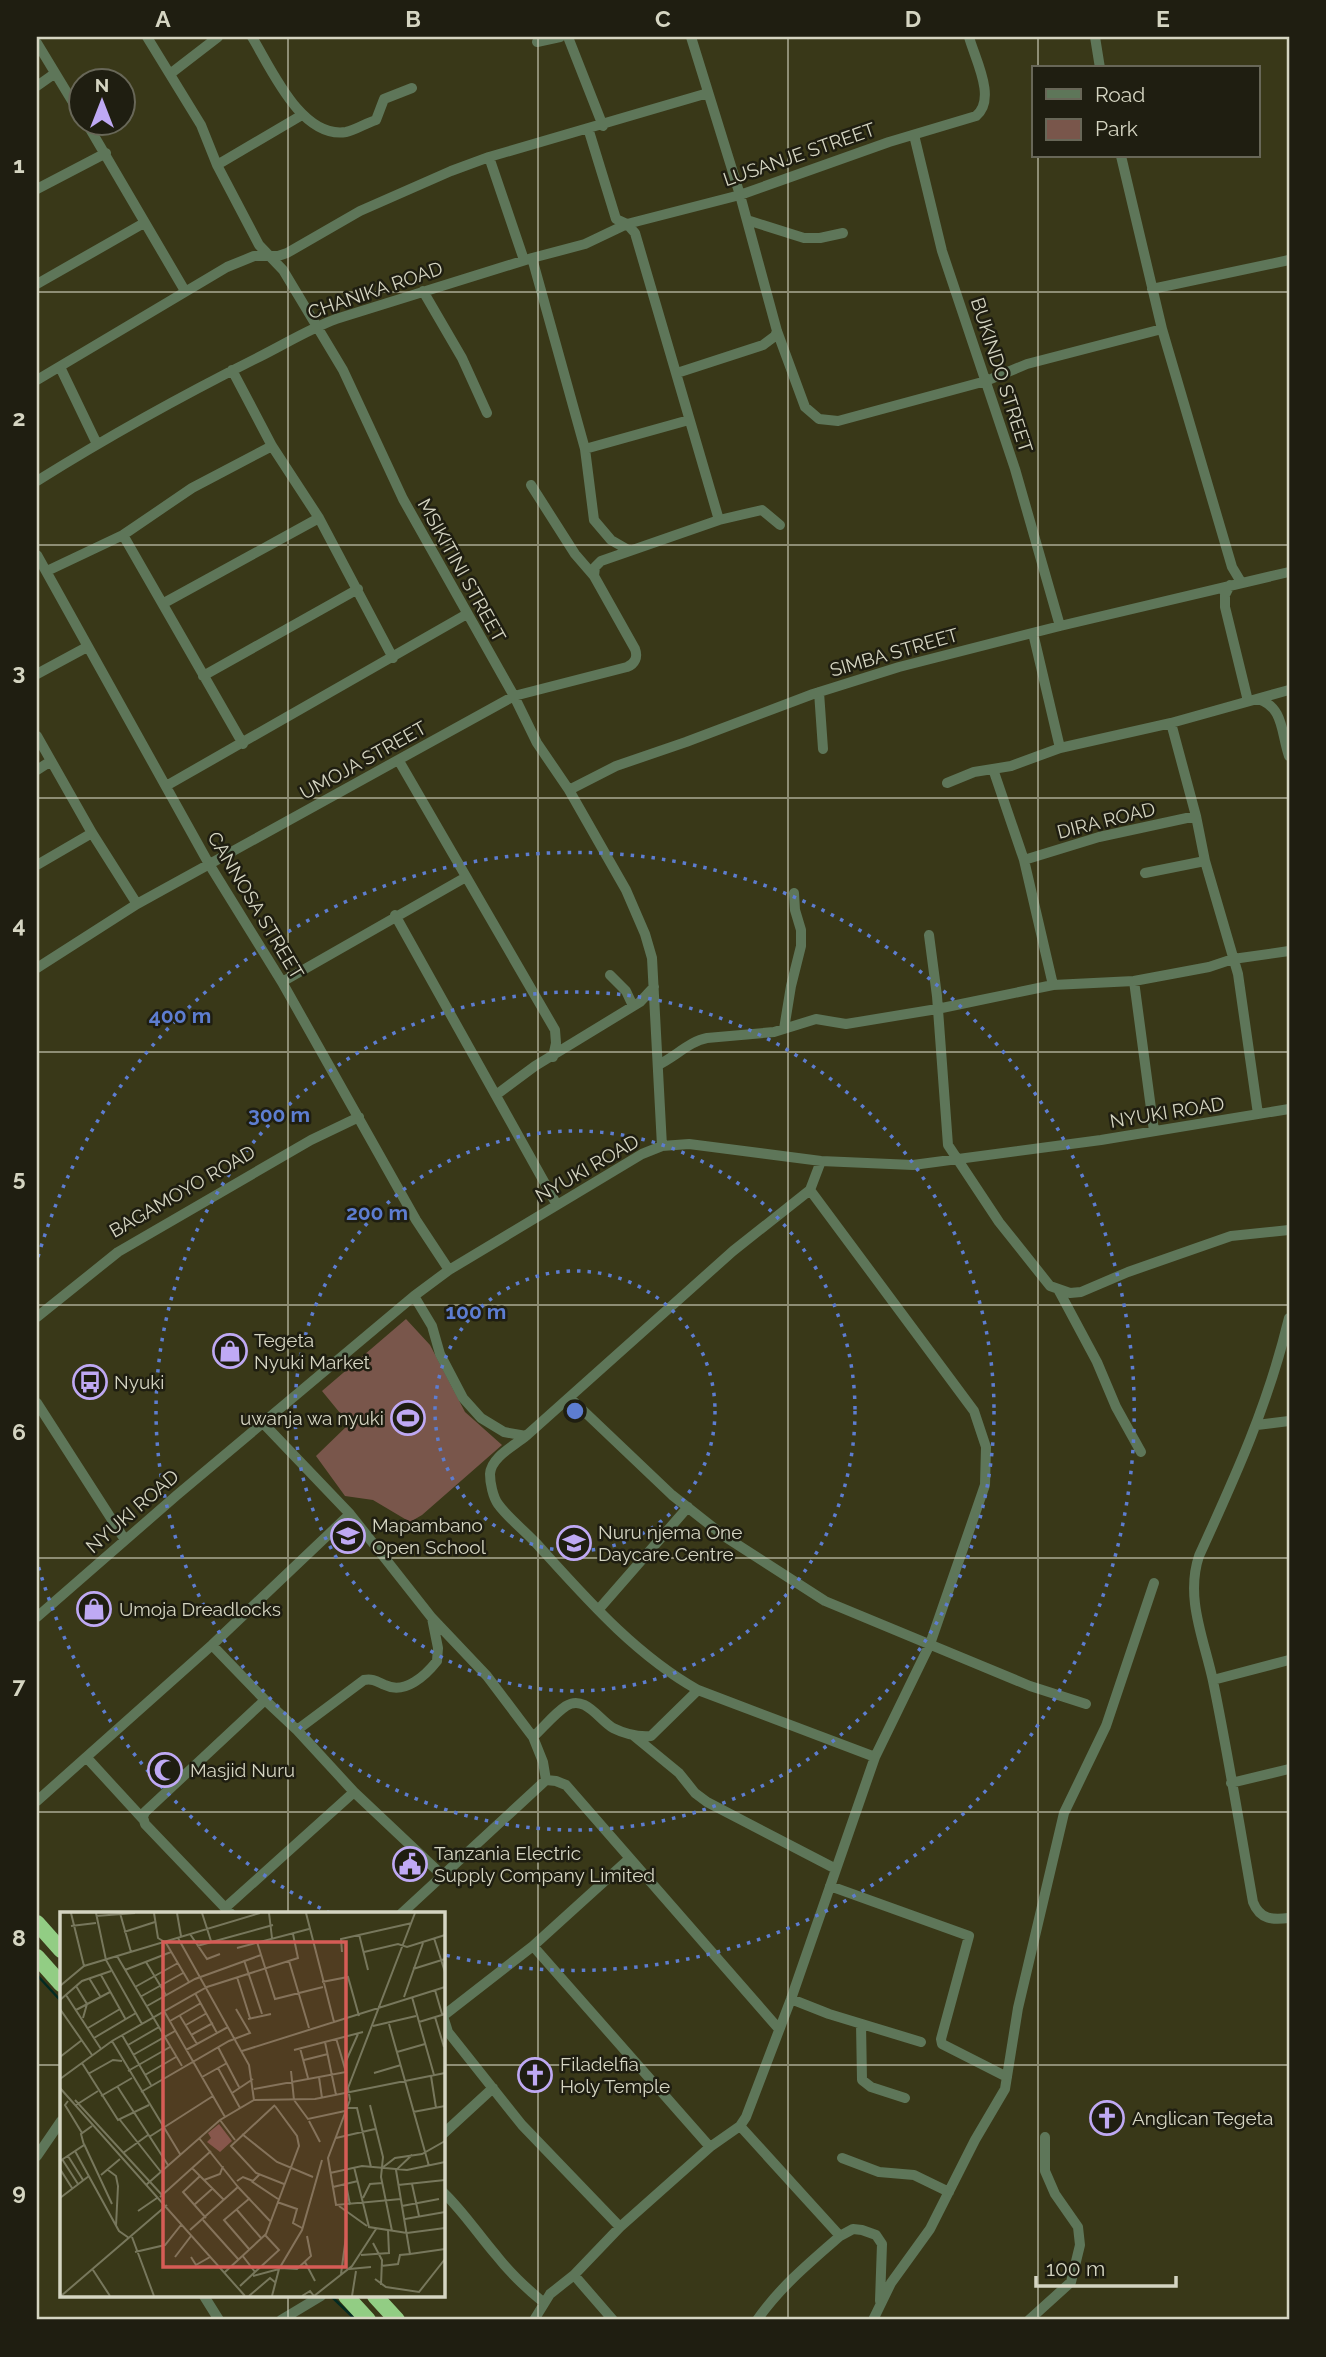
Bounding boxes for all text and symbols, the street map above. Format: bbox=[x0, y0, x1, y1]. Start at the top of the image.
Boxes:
text: A bbox=[155, 5, 171, 32]
text: B bbox=[405, 5, 421, 32]
text: C bbox=[655, 5, 671, 32]
text: D bbox=[905, 5, 921, 32]
text: E bbox=[1156, 5, 1170, 32]
north arrow bbox=[66, 66, 136, 136]
legend bbox=[1032, 66, 1260, 158]
text: N bbox=[95, 74, 109, 96]
text: Road bbox=[1095, 82, 1145, 107]
text: Park bbox=[1095, 116, 1138, 141]
street label: LUSANJE STREET bbox=[720, 118, 878, 190]
text: 1 bbox=[13, 151, 25, 178]
street label: CHANIKA ROAD bbox=[305, 257, 445, 323]
street label: BUKINDO STREET bbox=[967, 295, 1038, 456]
text: 2 bbox=[13, 404, 25, 431]
street label: MSIKITINI STREET bbox=[413, 494, 511, 646]
street label: SIMBA STREET bbox=[827, 623, 961, 681]
text: 3 bbox=[13, 658, 25, 685]
street label: UMOJA STREET bbox=[296, 716, 430, 804]
street label: DIRA ROAD bbox=[1055, 797, 1157, 843]
street label: CANNOSA STREET bbox=[203, 827, 309, 983]
text: 4 bbox=[12, 911, 26, 938]
text: 400 m bbox=[149, 1003, 211, 1028]
street label: NYUKI ROAD bbox=[1108, 1092, 1226, 1132]
text: 300 m bbox=[248, 1102, 310, 1127]
street label: NYUKI ROAD bbox=[531, 1130, 643, 1206]
street label: BAGAMOYO ROAD bbox=[105, 1140, 259, 1242]
text: 5 bbox=[13, 1164, 26, 1191]
text: 200 m bbox=[346, 1200, 408, 1225]
text: 100 m bbox=[446, 1299, 506, 1324]
place label: Tegeta Nyuki Market bbox=[254, 1329, 371, 1373]
shop icon: Tegeta Nyuki Market bbox=[211, 1332, 249, 1370]
bus stop icon: Nyuki bbox=[71, 1363, 109, 1401]
place label: Nyuki bbox=[114, 1371, 164, 1393]
sports icon: uwanja wa nyuki bbox=[389, 1399, 427, 1437]
centre of rings bbox=[563, 1399, 587, 1423]
place label: uwanja wa nyuki bbox=[240, 1407, 384, 1429]
text: 6 bbox=[12, 1418, 26, 1445]
street label: NYUKI ROAD bbox=[81, 1465, 183, 1557]
place label: Mapambano Open School bbox=[372, 1514, 487, 1558]
school or university icon: Mapambano Open School bbox=[329, 1517, 367, 1555]
place label: Nuru njema One Daycare Centre bbox=[598, 1521, 742, 1565]
school or university icon: Nuru njema One Daycare Centre bbox=[555, 1524, 593, 1562]
shop icon: Umoja Dreadlocks bbox=[75, 1590, 113, 1628]
place label: Umoja Dreadlocks bbox=[119, 1598, 281, 1620]
text: 7 bbox=[13, 1671, 26, 1698]
mosque icon: Masjid Nuru bbox=[146, 1751, 184, 1789]
place label: Masjid Nuru bbox=[190, 1759, 295, 1781]
place label: Tanzania Electric Supply Company Limited bbox=[434, 1842, 655, 1886]
public building icon: Tanzania Electric Supply Company Limited bbox=[391, 1845, 429, 1883]
inset map bbox=[60, 1912, 444, 2298]
text: 8 bbox=[12, 1924, 26, 1951]
place label: Filadelfia Holy Temple bbox=[560, 2053, 670, 2097]
church icon: Filadelfia Holy Temple bbox=[516, 2056, 554, 2094]
church icon: Anglican Tegeta bbox=[1088, 2099, 1126, 2137]
place label: Anglican Tegeta bbox=[1132, 2107, 1273, 2129]
text: 9 bbox=[12, 2178, 26, 2205]
scale bar bbox=[1036, 2245, 1176, 2289]
text: 100 m bbox=[1046, 2256, 1105, 2281]

